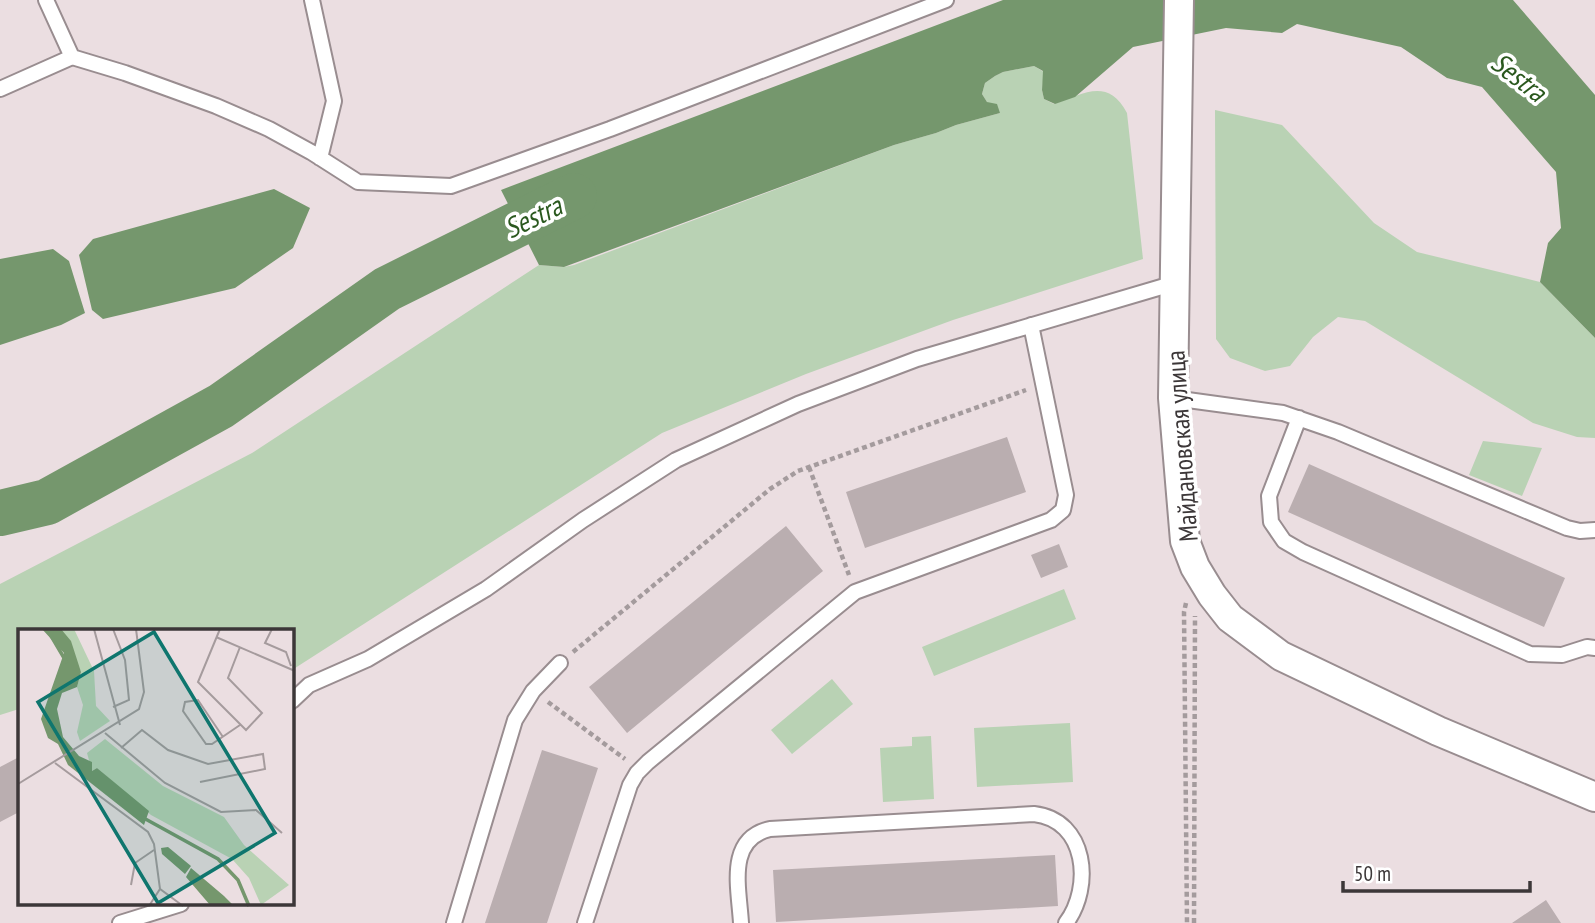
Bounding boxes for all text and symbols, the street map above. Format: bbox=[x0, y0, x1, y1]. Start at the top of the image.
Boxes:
water label: Sestra bbox=[1484, 44, 1556, 111]
water label: Sestra bbox=[498, 186, 569, 246]
street label: Майдановская улица bbox=[1158, 349, 1205, 543]
inset map bbox=[18, 629, 294, 906]
scale bar bbox=[1343, 850, 1530, 894]
text: 50 m bbox=[1354, 860, 1391, 887]

